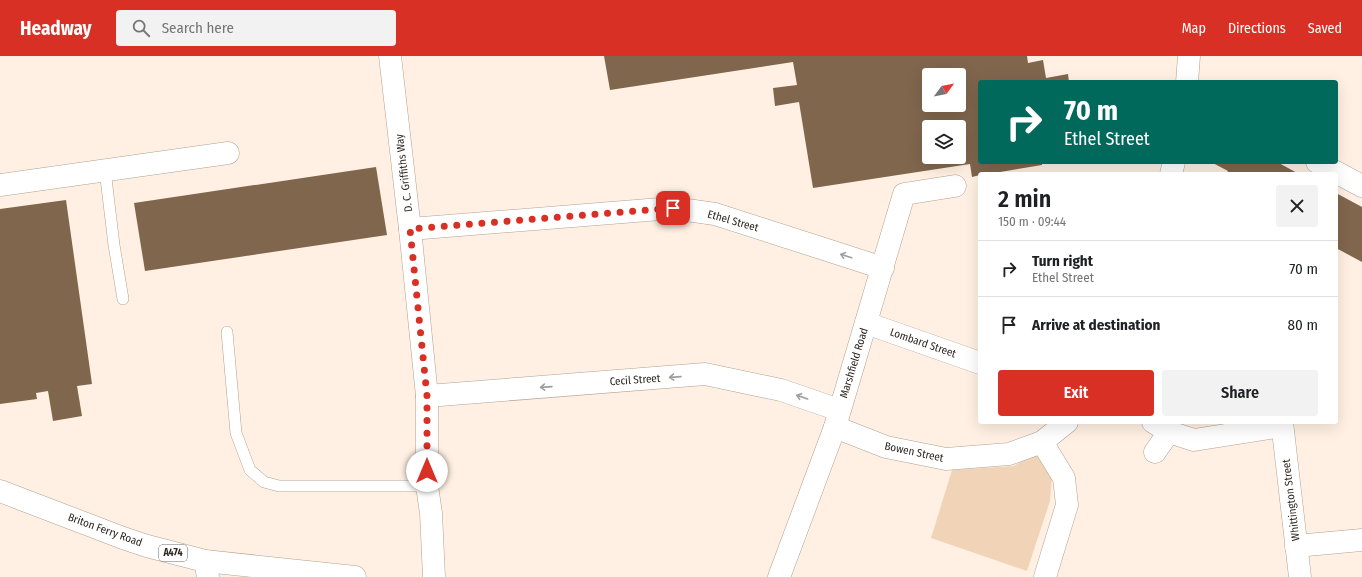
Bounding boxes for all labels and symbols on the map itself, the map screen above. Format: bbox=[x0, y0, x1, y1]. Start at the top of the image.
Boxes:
north arrow bbox=[922, 68, 966, 112]
street label: D. C. Griffiths Way bbox=[393, 133, 415, 213]
pin bbox=[656, 191, 690, 225]
street label: Ethel Street bbox=[706, 208, 760, 235]
one-way arrow bbox=[839, 252, 852, 259]
street label: Marshfield Road bbox=[837, 326, 871, 400]
street label: Lombard Street bbox=[888, 326, 958, 361]
street label: Cecil Street bbox=[609, 372, 661, 388]
one-way arrow bbox=[669, 373, 682, 380]
one-way arrow bbox=[540, 383, 553, 390]
one-way arrow bbox=[797, 393, 809, 401]
street label: Bowen Street bbox=[883, 439, 945, 465]
position arrow bbox=[406, 450, 448, 492]
street label: Whittington Street bbox=[1279, 458, 1302, 542]
street label: Briton Ferry Road bbox=[66, 511, 144, 549]
road number: A474 bbox=[159, 545, 187, 561]

